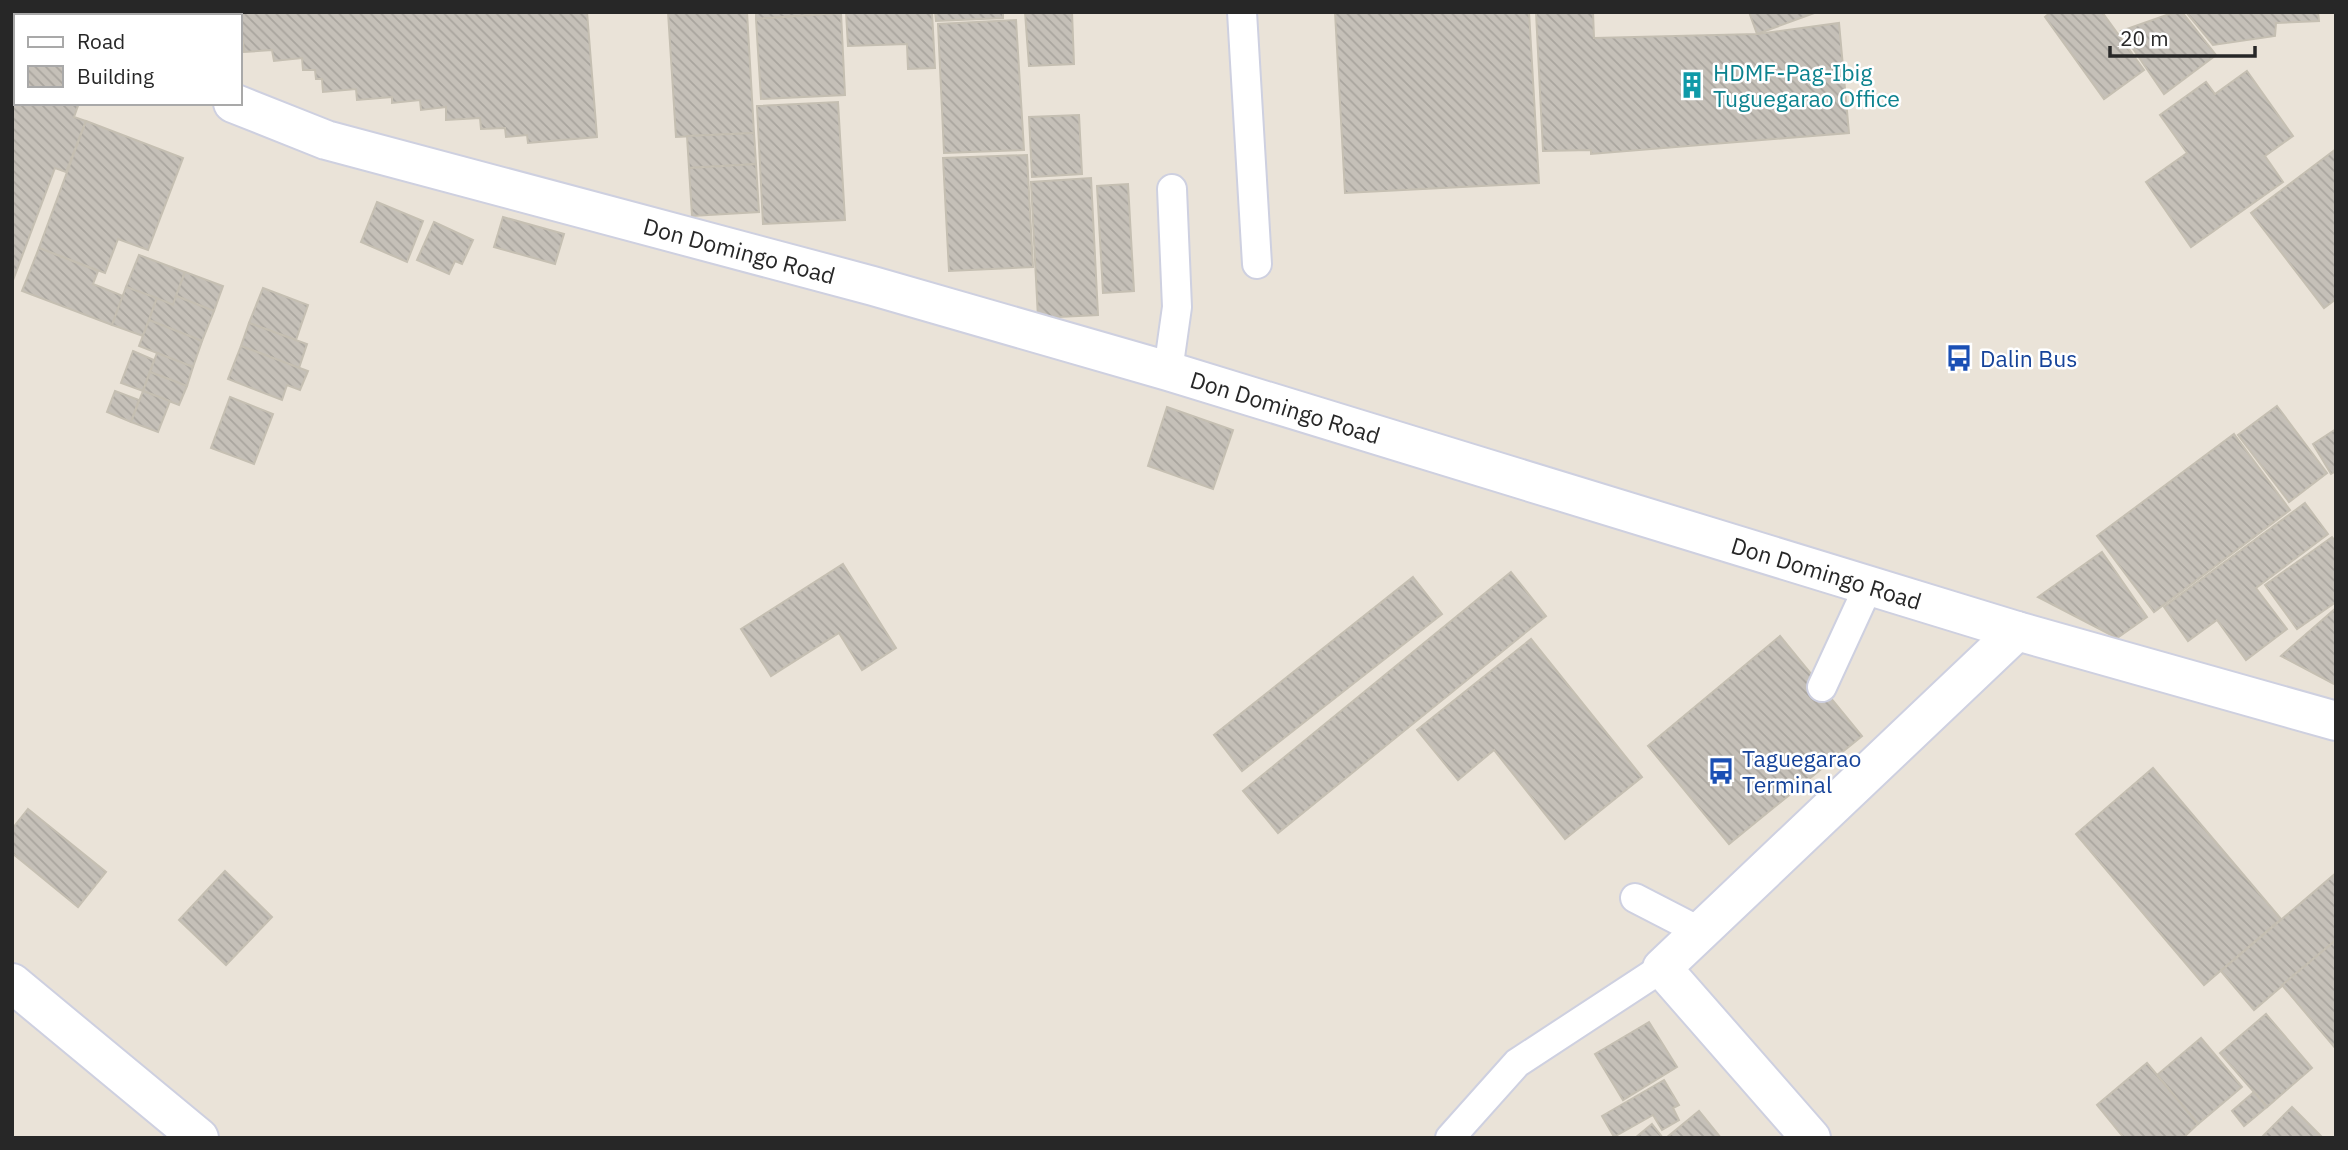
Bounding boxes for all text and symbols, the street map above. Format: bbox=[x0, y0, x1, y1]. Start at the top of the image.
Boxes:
legend bbox=[14, 14, 242, 105]
scale bar bbox=[2110, 14, 2255, 58]
text: 20 m bbox=[2120, 24, 2169, 52]
text: Road bbox=[77, 27, 125, 55]
place label: HDMF-Pag-Ibig Tuguegarao Office bbox=[1713, 57, 1900, 113]
text: Building bbox=[77, 62, 154, 90]
building icon: HDMF-Pag-Ibig Tuguegarao Office bbox=[1677, 70, 1707, 100]
street label: Don Domingo Road bbox=[640, 210, 839, 290]
bus stop icon: Dalin Bus bbox=[1944, 343, 1974, 373]
place label: Dalin Bus bbox=[1980, 343, 2078, 373]
street label: Don Domingo Road bbox=[1187, 364, 1384, 450]
street label: Don Domingo Road bbox=[1728, 529, 1925, 616]
place label: Taguegarao Terminal bbox=[1742, 743, 1861, 799]
bus stop icon: Taguegarao Terminal bbox=[1706, 756, 1736, 786]

